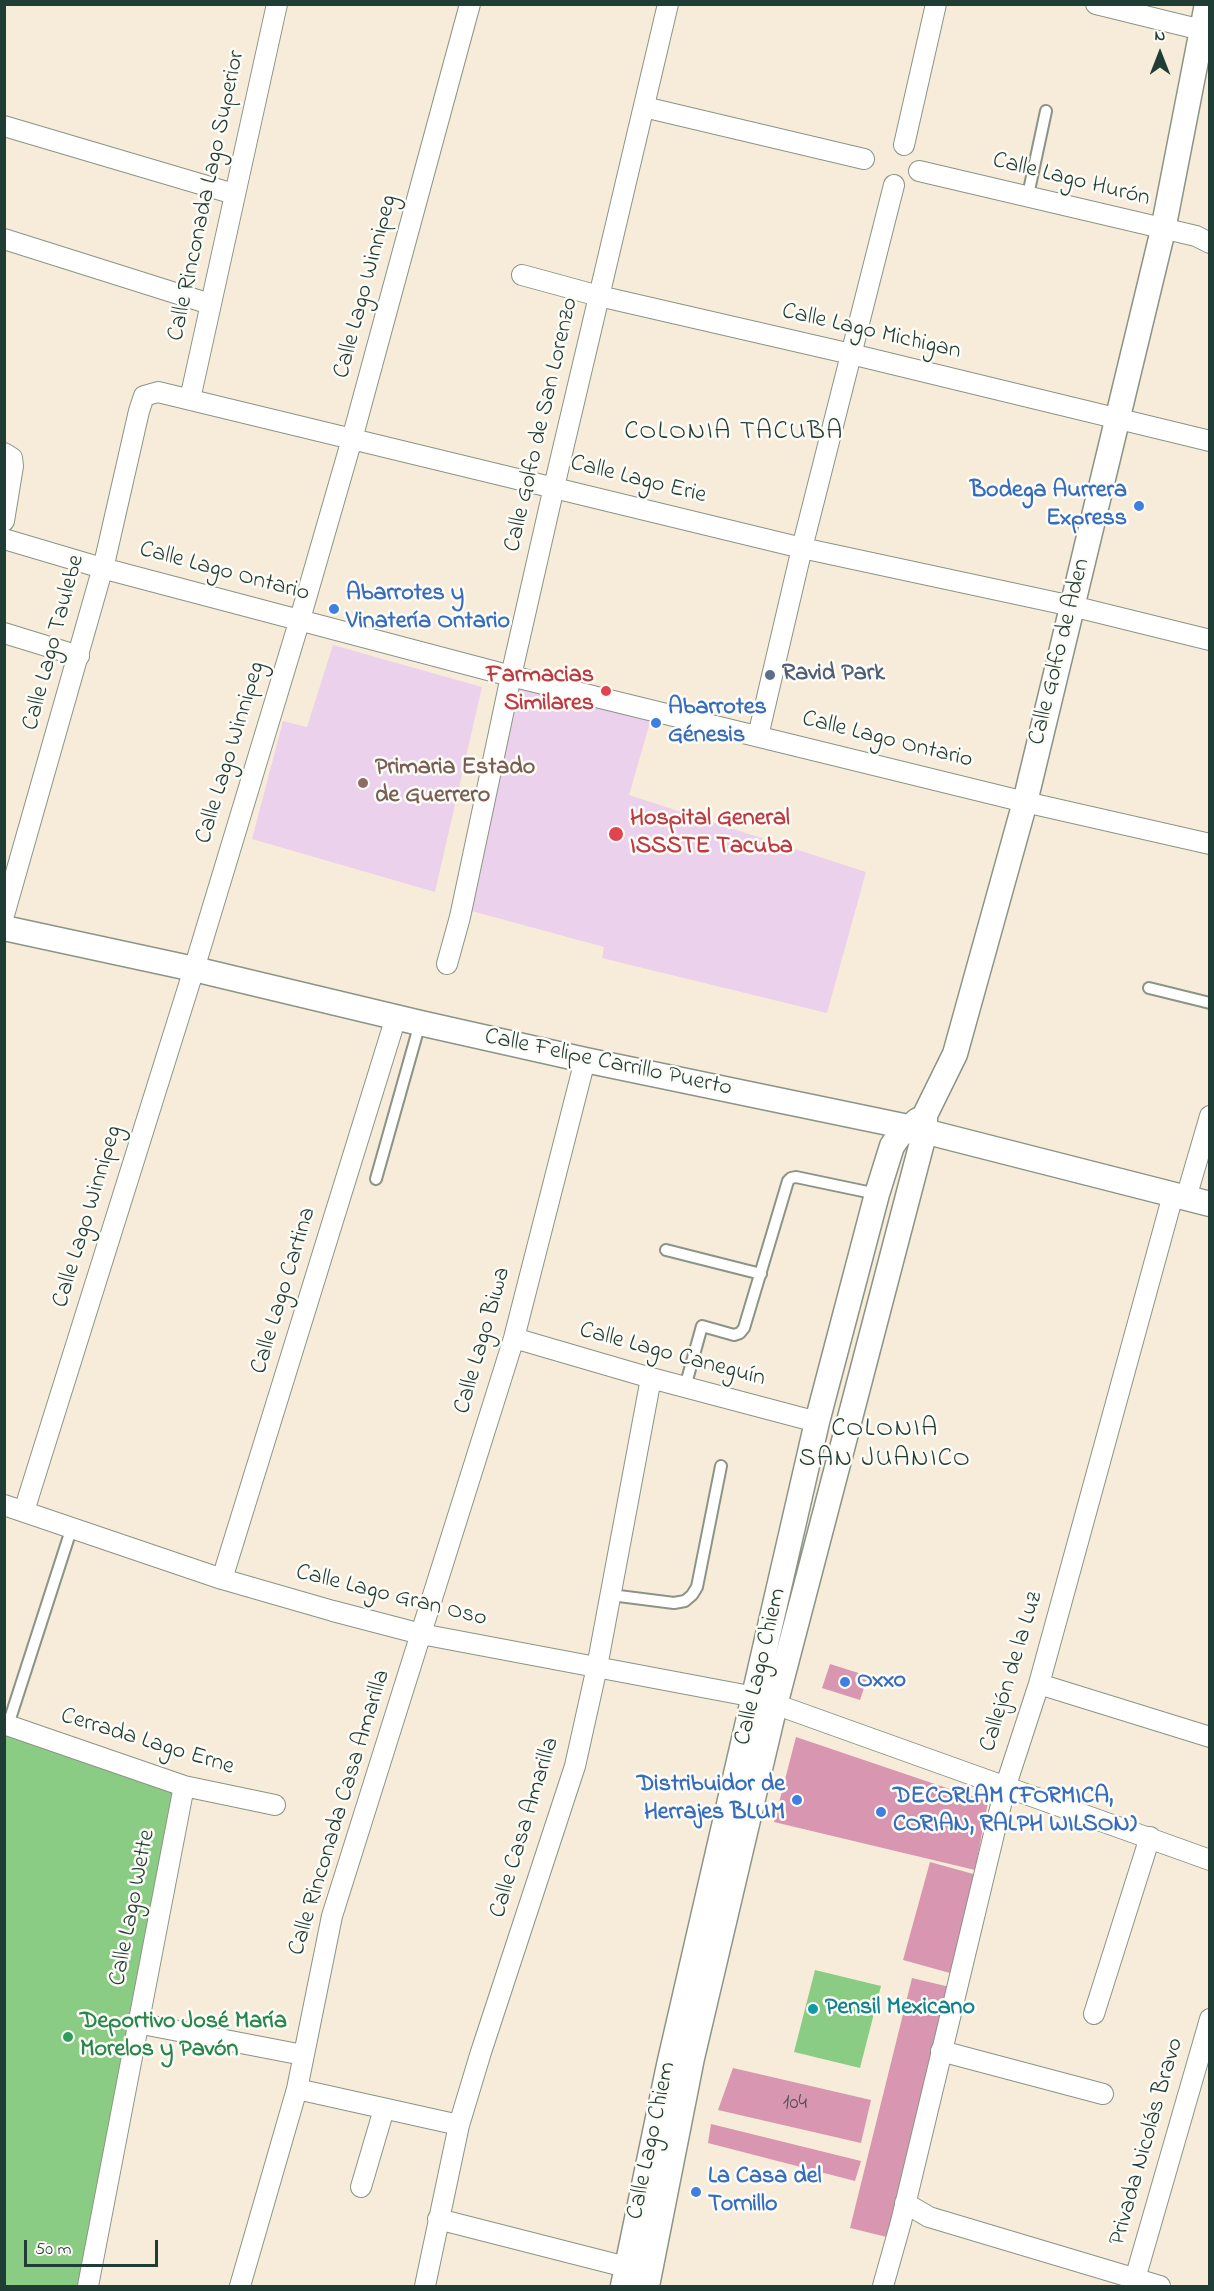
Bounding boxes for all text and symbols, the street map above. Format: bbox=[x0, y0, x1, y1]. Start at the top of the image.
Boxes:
north arrow bbox=[1130, 24, 1190, 84]
text: N bbox=[1155, 24, 1165, 48]
street label: Calle Rinconada Lago Superior bbox=[163, 48, 253, 344]
street label: Calle Lago Hurón bbox=[989, 148, 1153, 214]
street label: Calle Lago Winnipeg bbox=[329, 192, 405, 382]
street label: Calle Golfo de San Lorenzo bbox=[500, 295, 586, 555]
street label: Calle Lago Michigan bbox=[779, 298, 963, 368]
district label: COLONIA TACUBA bbox=[624, 418, 844, 450]
street label: Calle Lago Erie bbox=[567, 450, 709, 512]
place label: Bodega Aurrera Express bbox=[970, 478, 1127, 534]
marker: Bodega Aurrera Express bbox=[1132, 499, 1146, 513]
street label: Calle Lago Ontario bbox=[136, 536, 312, 610]
street label: Calle Lago Taulebe bbox=[18, 552, 92, 734]
street label: Calle Golfo de Aden bbox=[1024, 556, 1098, 748]
place label: Abarrotes y Vinatería Ontario bbox=[346, 581, 510, 637]
marker: Abarrotes y Vinatería Ontario bbox=[327, 602, 341, 616]
street label: Calle Lago Winnipeg bbox=[191, 659, 273, 847]
place label: Ravid Park bbox=[782, 661, 885, 689]
place label: Farmacias Similares bbox=[486, 663, 594, 719]
marker: Ravid Park bbox=[763, 668, 777, 682]
marker: Farmacias Similares bbox=[599, 684, 613, 698]
place label: Abarrotes Génesis bbox=[668, 695, 767, 751]
street label: Calle Lago Ontario bbox=[799, 706, 975, 776]
marker: Abarrotes Génesis bbox=[649, 716, 663, 730]
place label: Primaria Estado de Guerrero bbox=[375, 755, 535, 811]
marker: Primaria Estado de Guerrero bbox=[356, 776, 370, 790]
place label: Hospital General ISSSTE Tacuba bbox=[630, 806, 793, 862]
marker: Hospital General ISSSTE Tacuba bbox=[607, 825, 625, 843]
street label: Calle Felipe Carrillo Puerto bbox=[482, 1024, 734, 1104]
street label: Calle Lago Winnipeg bbox=[48, 1123, 130, 1311]
street label: Calle Lago Cartina bbox=[246, 1204, 324, 1378]
street label: Calle Lago Biwa bbox=[449, 1264, 519, 1418]
street label: Calle Lago Caneguín bbox=[576, 1317, 768, 1395]
district label: COLONIA SAN JUANICO bbox=[799, 1415, 971, 1476]
street label: Calle Lago Gran Oso bbox=[293, 1559, 489, 1635]
street label: Calle Lago Chiem bbox=[730, 1586, 794, 1748]
street label: Callejón de la Luz bbox=[975, 1588, 1051, 1756]
street label: Calle Rinconada Casa Amarilla bbox=[284, 1667, 398, 1959]
place label: Oxxo bbox=[857, 1668, 906, 1696]
marker: Oxxo bbox=[838, 1675, 852, 1689]
street label: Cerrada Lago Erne bbox=[57, 1703, 237, 1783]
street label: Calle Casa Amarilla bbox=[485, 1734, 567, 1922]
place label: Distribuidor de Herrajes BLUM bbox=[637, 1772, 785, 1828]
place label: DECORLAM (FORMICA, CORIAN, RALPH WILSON) bbox=[893, 1784, 1137, 1840]
marker: Distribuidor de Herrajes BLUM bbox=[790, 1793, 804, 1807]
marker: DECORLAM (FORMICA, CORIAN, RALPH WILSON) bbox=[874, 1805, 888, 1819]
street label: Calle Lago Wette bbox=[105, 1828, 163, 1988]
place label: Pensil Mexicano bbox=[825, 1995, 975, 2023]
marker: Pensil Mexicano bbox=[806, 2002, 820, 2016]
place label: Deportivo José María Morelos y Pavón bbox=[80, 2009, 287, 2065]
marker: Deportivo José María Morelos y Pavón bbox=[61, 2030, 75, 2044]
street label: Privada Nicolás Bravo bbox=[1105, 2035, 1191, 2249]
street label: Calle Lago Chiem bbox=[622, 2060, 684, 2222]
house number: 104 bbox=[783, 2092, 807, 2118]
place label: La Casa del Tornillo bbox=[708, 2164, 821, 2220]
marker: La Casa del Tornillo bbox=[689, 2185, 703, 2199]
scale bar bbox=[27, 2228, 160, 2266]
text: 50 m bbox=[35, 2237, 72, 2263]

